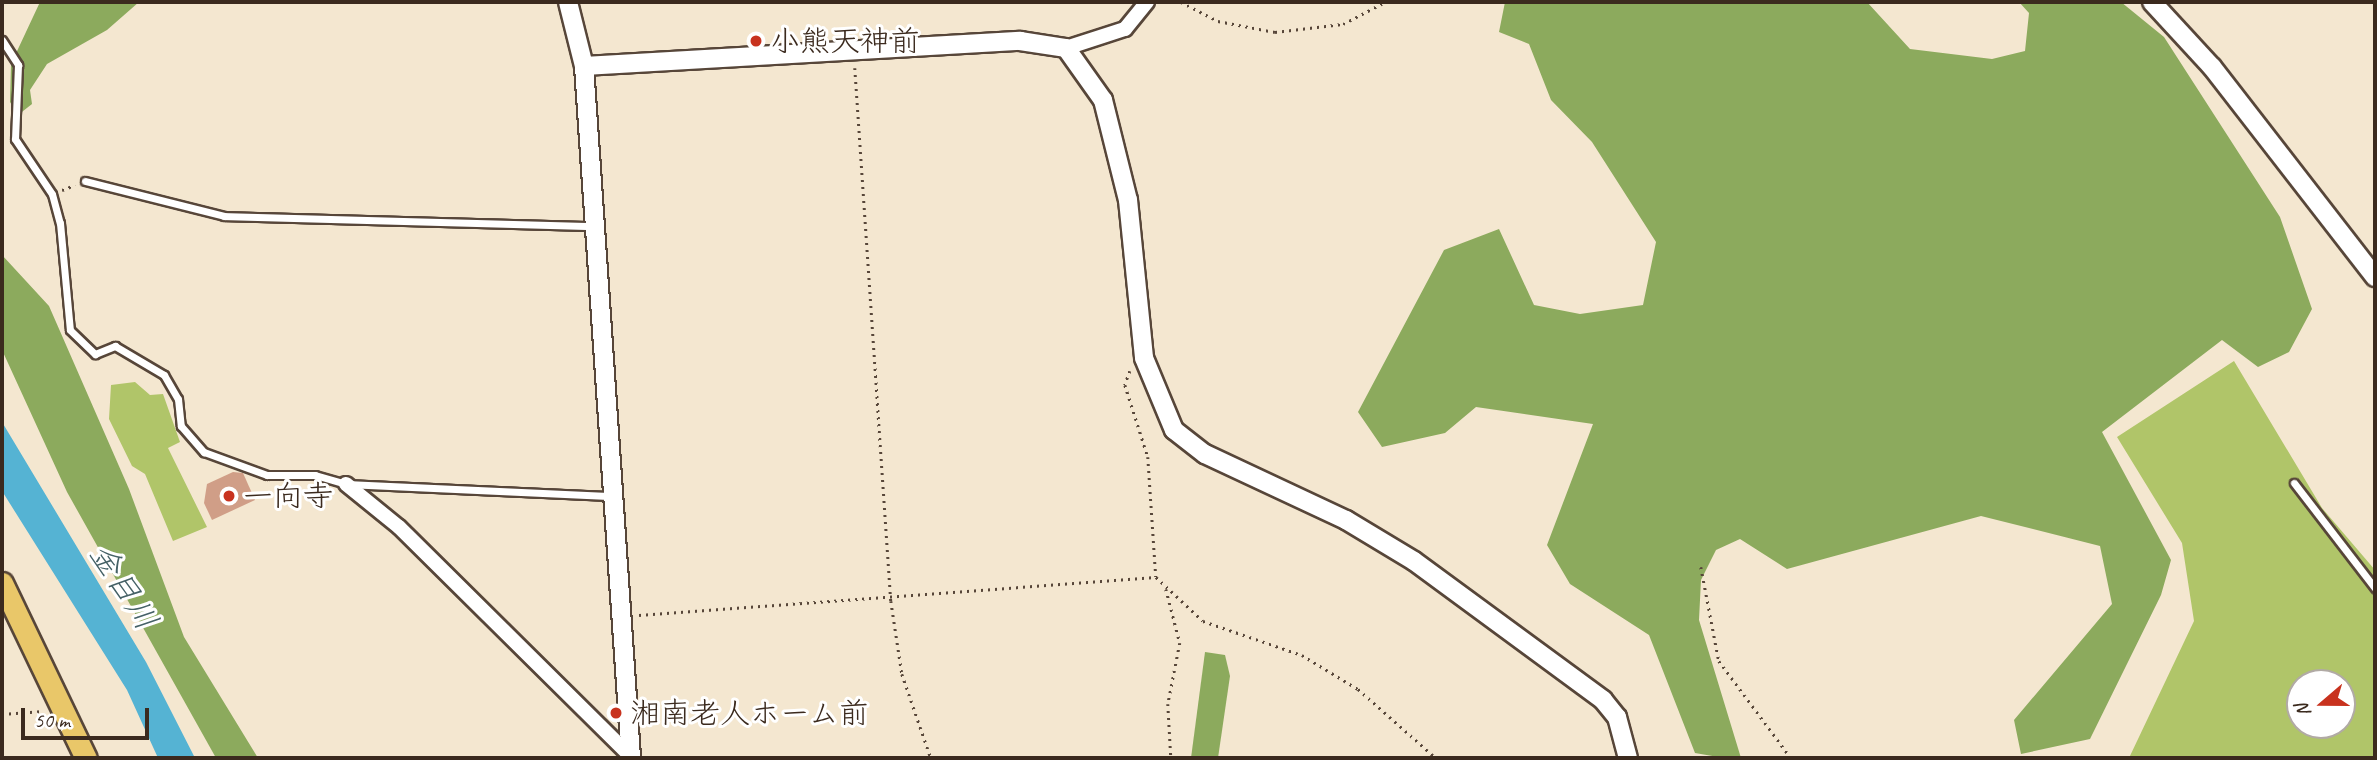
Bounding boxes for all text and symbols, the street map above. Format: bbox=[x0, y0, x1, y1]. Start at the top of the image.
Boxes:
place label: 小熊天神前 bbox=[770, 23, 920, 59]
marker: 小熊天神前 bbox=[748, 33, 764, 49]
place label: 一向寺 bbox=[243, 478, 333, 514]
marker: 一向寺 bbox=[221, 488, 237, 504]
water label: 金目川 bbox=[81, 536, 165, 638]
north arrow bbox=[2286, 669, 2356, 739]
scale bar bbox=[24, 694, 152, 738]
place label: 湘南老人ホーム前 bbox=[630, 695, 870, 731]
text: N bbox=[2290, 701, 2316, 720]
marker: 湘南老人ホーム前 bbox=[608, 705, 624, 721]
text: 50 m bbox=[34, 707, 70, 733]

